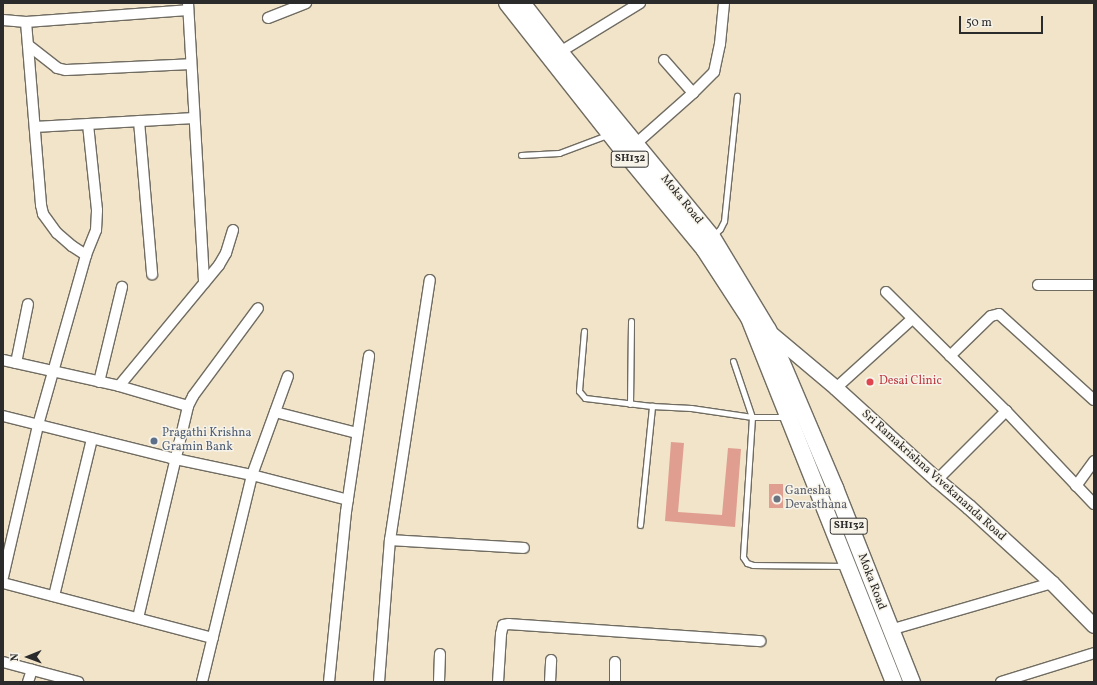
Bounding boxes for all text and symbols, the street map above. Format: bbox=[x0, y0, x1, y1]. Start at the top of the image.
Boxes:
scale bar bbox=[961, 8, 1045, 34]
text: 50 m bbox=[966, 15, 992, 31]
road number: SH132 bbox=[610, 150, 650, 168]
street label: Moka Road bbox=[657, 172, 705, 228]
place label: Desai Clinic bbox=[879, 375, 942, 389]
marker: Desai Clinic bbox=[864, 376, 876, 388]
street label: Sri Ramakrishna Vivekananda Road bbox=[858, 407, 1008, 545]
place label: Pragathi Krishna Gramin Bank bbox=[162, 427, 251, 455]
marker: Pragathi Krishna Gramin Bank bbox=[149, 436, 159, 446]
place label: Ganesha Devasthana bbox=[785, 485, 847, 513]
marker: Ganesha Devasthana bbox=[772, 494, 782, 504]
road number: SH132 bbox=[829, 517, 869, 535]
street label: Moka Road bbox=[854, 552, 888, 612]
north arrow bbox=[8, 637, 48, 677]
text: N bbox=[8, 653, 23, 661]

